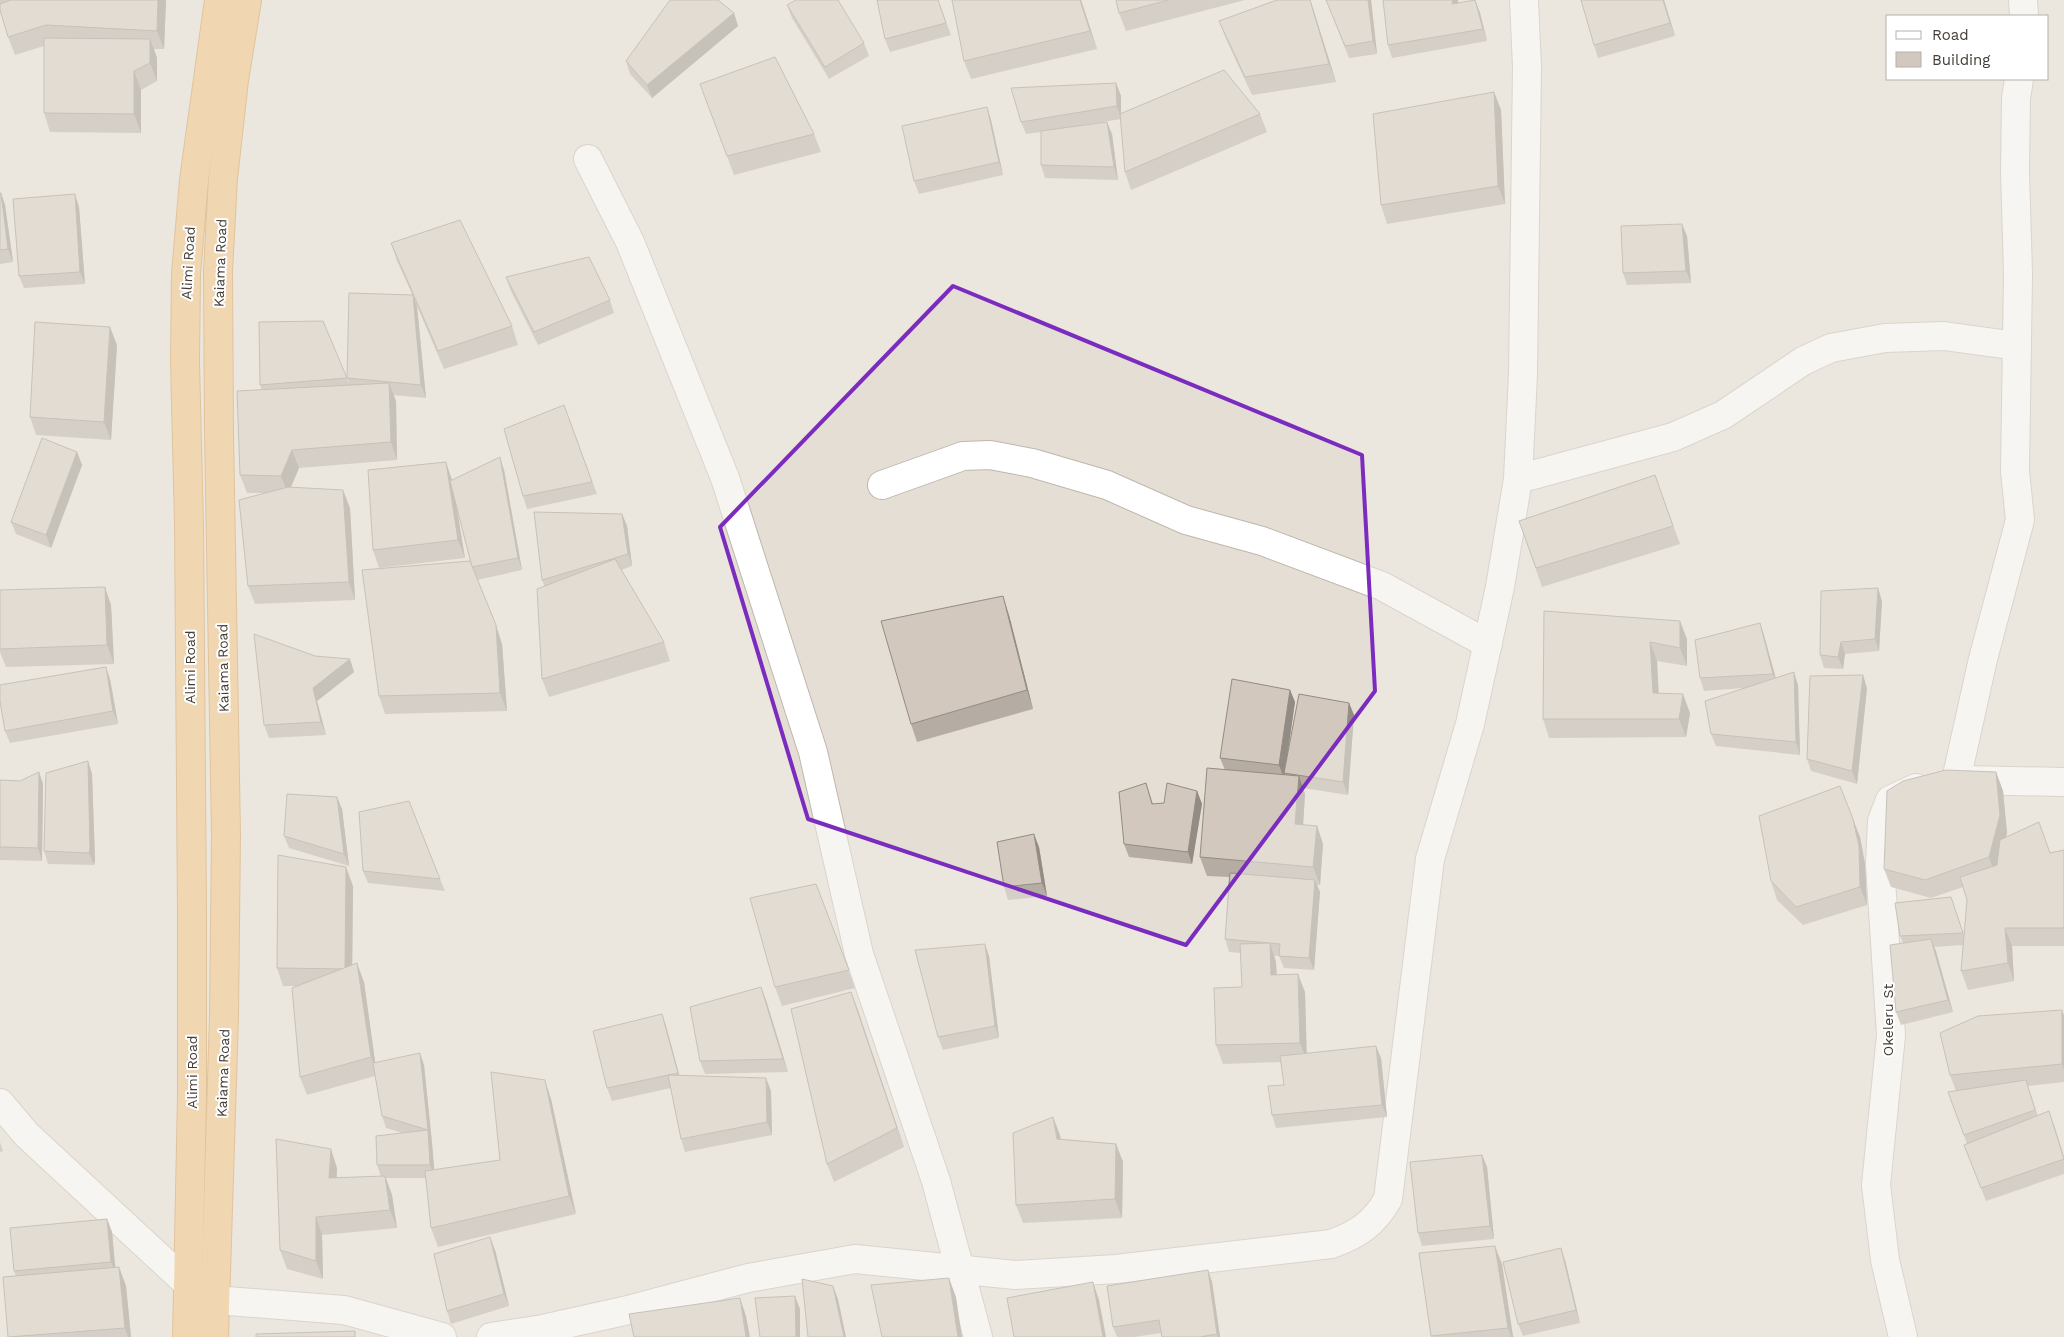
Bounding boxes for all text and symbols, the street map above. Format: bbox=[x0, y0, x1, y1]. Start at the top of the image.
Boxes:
legend bbox=[1886, 15, 2049, 80]
text: Road bbox=[1932, 26, 1969, 44]
text: Building bbox=[1932, 51, 1990, 69]
street label: Kaiama Road bbox=[210, 219, 230, 307]
street label: Alimi Road bbox=[178, 226, 198, 300]
street label: Kaiama Road bbox=[214, 624, 232, 712]
street label: Alimi Road bbox=[182, 630, 198, 704]
street label: Okeleru St bbox=[1880, 984, 1896, 1056]
street label: Kaiama Road bbox=[213, 1029, 233, 1117]
street label: Alimi Road bbox=[184, 1035, 200, 1109]

